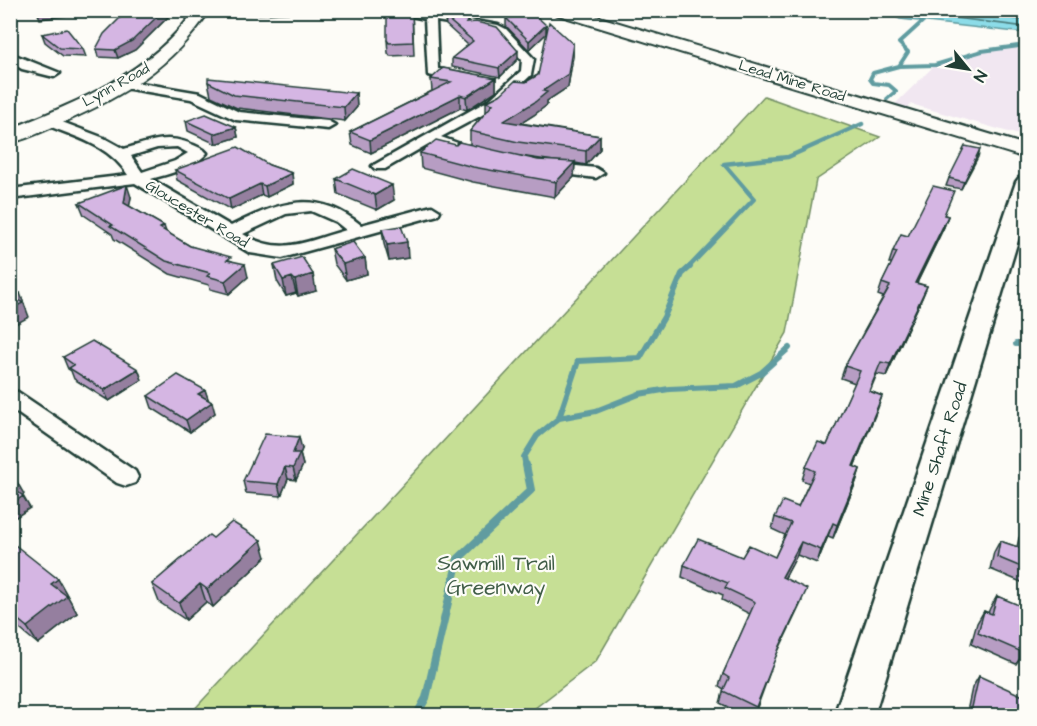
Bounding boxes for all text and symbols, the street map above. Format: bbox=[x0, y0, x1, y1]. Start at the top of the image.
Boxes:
north arrow bbox=[938, 39, 998, 99]
street label: Lead Mine Road bbox=[736, 55, 848, 107]
street label: Lynn Road bbox=[79, 58, 154, 113]
text: N bbox=[968, 66, 992, 86]
street label: Gloucester Road bbox=[142, 175, 253, 253]
street label: Mine Shaft Road bbox=[907, 379, 973, 519]
park label: Sawmill Trail Greenway bbox=[437, 549, 555, 604]

